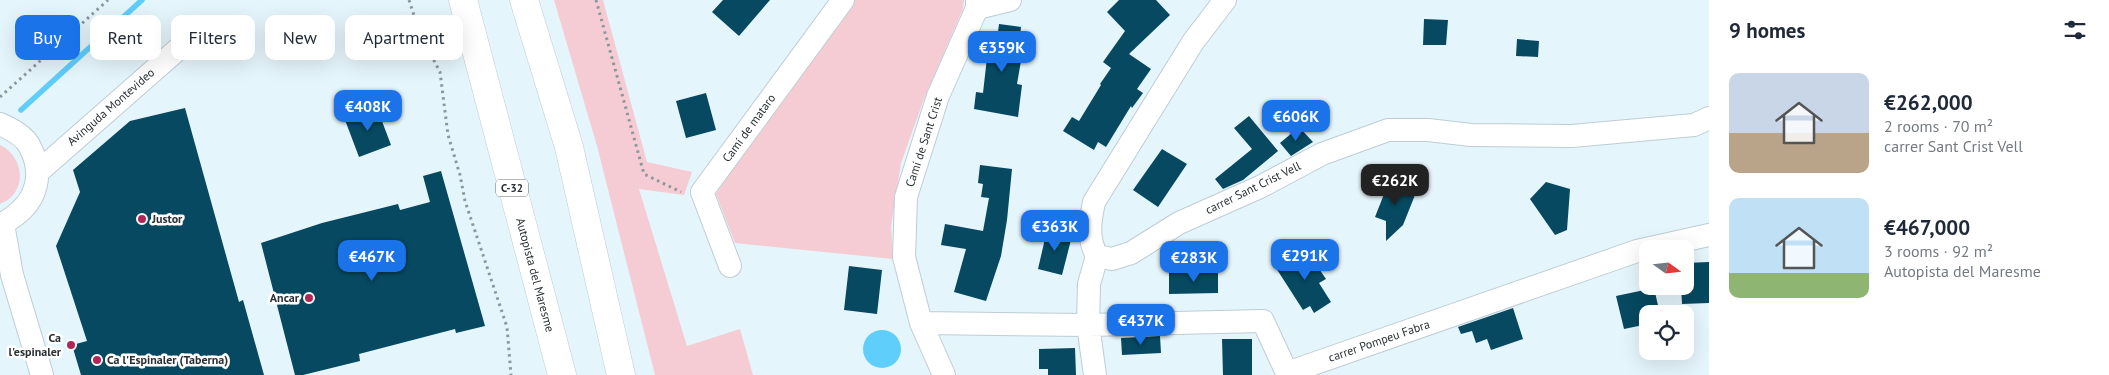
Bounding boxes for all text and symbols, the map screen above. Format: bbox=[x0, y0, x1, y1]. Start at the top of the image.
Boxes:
chip: Buy bbox=[15, 15, 80, 60]
chip: Rent bbox=[90, 15, 161, 60]
chip: Filters bbox=[171, 15, 255, 60]
chip: New bbox=[265, 15, 335, 60]
chip: Apartment bbox=[345, 15, 463, 60]
icon: filters bbox=[2061, 16, 2089, 44]
text: 9 homes bbox=[1729, 17, 1805, 44]
pin: €359K bbox=[967, 30, 1037, 73]
text: €359K bbox=[979, 37, 1025, 57]
street label: Avinguda Montevideo bbox=[64, 65, 157, 149]
text: €262,000 bbox=[1884, 89, 1973, 116]
pin: €408K bbox=[333, 90, 403, 132]
street label: Camí de mataro bbox=[719, 91, 778, 165]
icon: home bbox=[1769, 93, 1829, 153]
street label: Camí de Sant Crist bbox=[902, 95, 945, 189]
text: €408K bbox=[345, 96, 391, 116]
pin: €606K bbox=[1261, 100, 1331, 142]
text: €606K bbox=[1273, 106, 1319, 126]
text: 2 rooms · 70 m² bbox=[1884, 116, 1993, 136]
text: carrer Sant Crist Vell bbox=[1884, 136, 2023, 156]
street label: carrer Sant Crist Vell bbox=[1203, 158, 1303, 217]
pin: €262K bbox=[1360, 164, 1430, 206]
text: €262K bbox=[1372, 170, 1418, 190]
road number: C-32 bbox=[496, 180, 528, 197]
pin: €363K bbox=[1020, 210, 1090, 252]
place label: Justor bbox=[151, 211, 183, 226]
marker: Justor bbox=[136, 213, 148, 225]
text: €467,000 bbox=[1884, 214, 1970, 241]
street label: Autopista del Maresme bbox=[513, 216, 558, 334]
text: €363K bbox=[1032, 216, 1078, 236]
icon: home bbox=[1769, 218, 1829, 278]
pin: €291K bbox=[1270, 238, 1340, 281]
pin: €467K bbox=[337, 240, 407, 282]
pin: €283K bbox=[1159, 240, 1229, 283]
north arrow bbox=[1639, 240, 1694, 295]
map controls bbox=[1639, 240, 1694, 360]
text: 3 rooms · 92 m² bbox=[1884, 241, 1993, 261]
text: €291K bbox=[1282, 245, 1328, 265]
text: €467K bbox=[349, 246, 395, 266]
text: €283K bbox=[1171, 247, 1217, 267]
text: Autopista del Maresme bbox=[1884, 261, 2041, 281]
place label: Ancar bbox=[270, 290, 300, 305]
marker: Ancar bbox=[303, 292, 315, 304]
pin: €437K bbox=[1106, 304, 1176, 346]
button: locate bbox=[1639, 305, 1694, 360]
text: €437K bbox=[1118, 310, 1164, 330]
street label: carrer Pompeu Fabra bbox=[1326, 316, 1432, 365]
place label: Ca l'espinaler bbox=[8, 330, 62, 359]
marker: Ca l'espinaler bbox=[65, 339, 77, 351]
place label: Ca l'Espinaler (Taberna) bbox=[107, 352, 228, 367]
marker: Ca l'Espinaler (Taberna) bbox=[91, 354, 103, 366]

